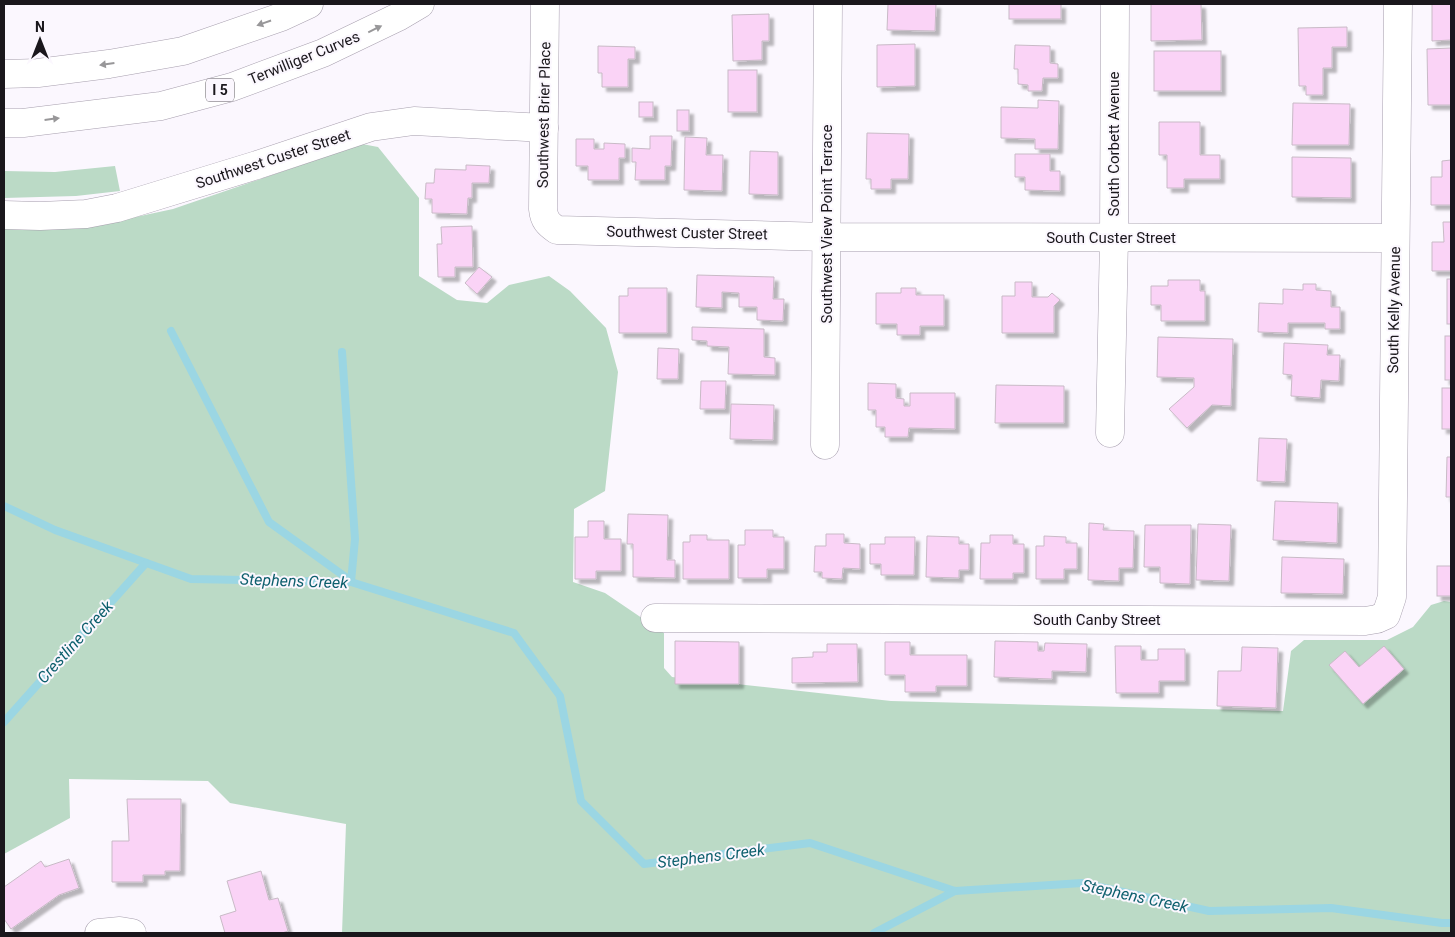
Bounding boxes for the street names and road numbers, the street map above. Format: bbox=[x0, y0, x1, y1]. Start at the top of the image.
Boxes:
street label: Terwilliger Curves bbox=[246, 27, 362, 89]
street label: Southwest Brier Place bbox=[534, 42, 554, 188]
street label: South Corbett Avenue bbox=[1105, 71, 1123, 216]
road number: I 5 bbox=[206, 78, 234, 102]
street label: Southwest Custer Street bbox=[193, 125, 353, 193]
street label: Southwest View Point Terrace bbox=[818, 125, 836, 323]
street label: Southwest Custer Street bbox=[606, 223, 768, 243]
street label: South Custer Street bbox=[1046, 229, 1176, 247]
street label: South Kelly Avenue bbox=[1384, 246, 1404, 374]
street label: South Canby Street bbox=[1033, 611, 1161, 629]

